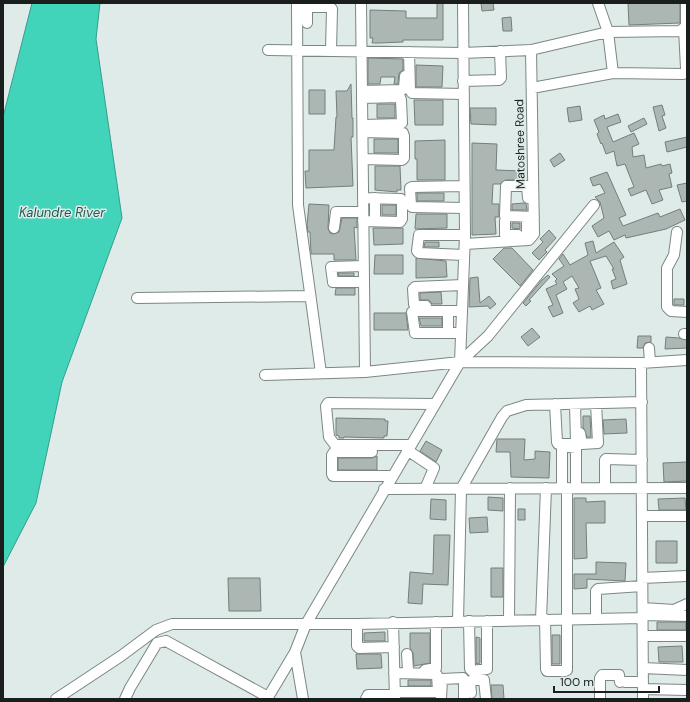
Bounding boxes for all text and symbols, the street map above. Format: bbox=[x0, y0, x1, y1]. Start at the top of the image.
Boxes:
street label: Matoshree Road bbox=[511, 99, 529, 189]
water label: Kalundre River bbox=[19, 204, 106, 221]
scale bar bbox=[554, 668, 659, 694]
text: 100 m bbox=[560, 674, 594, 690]

